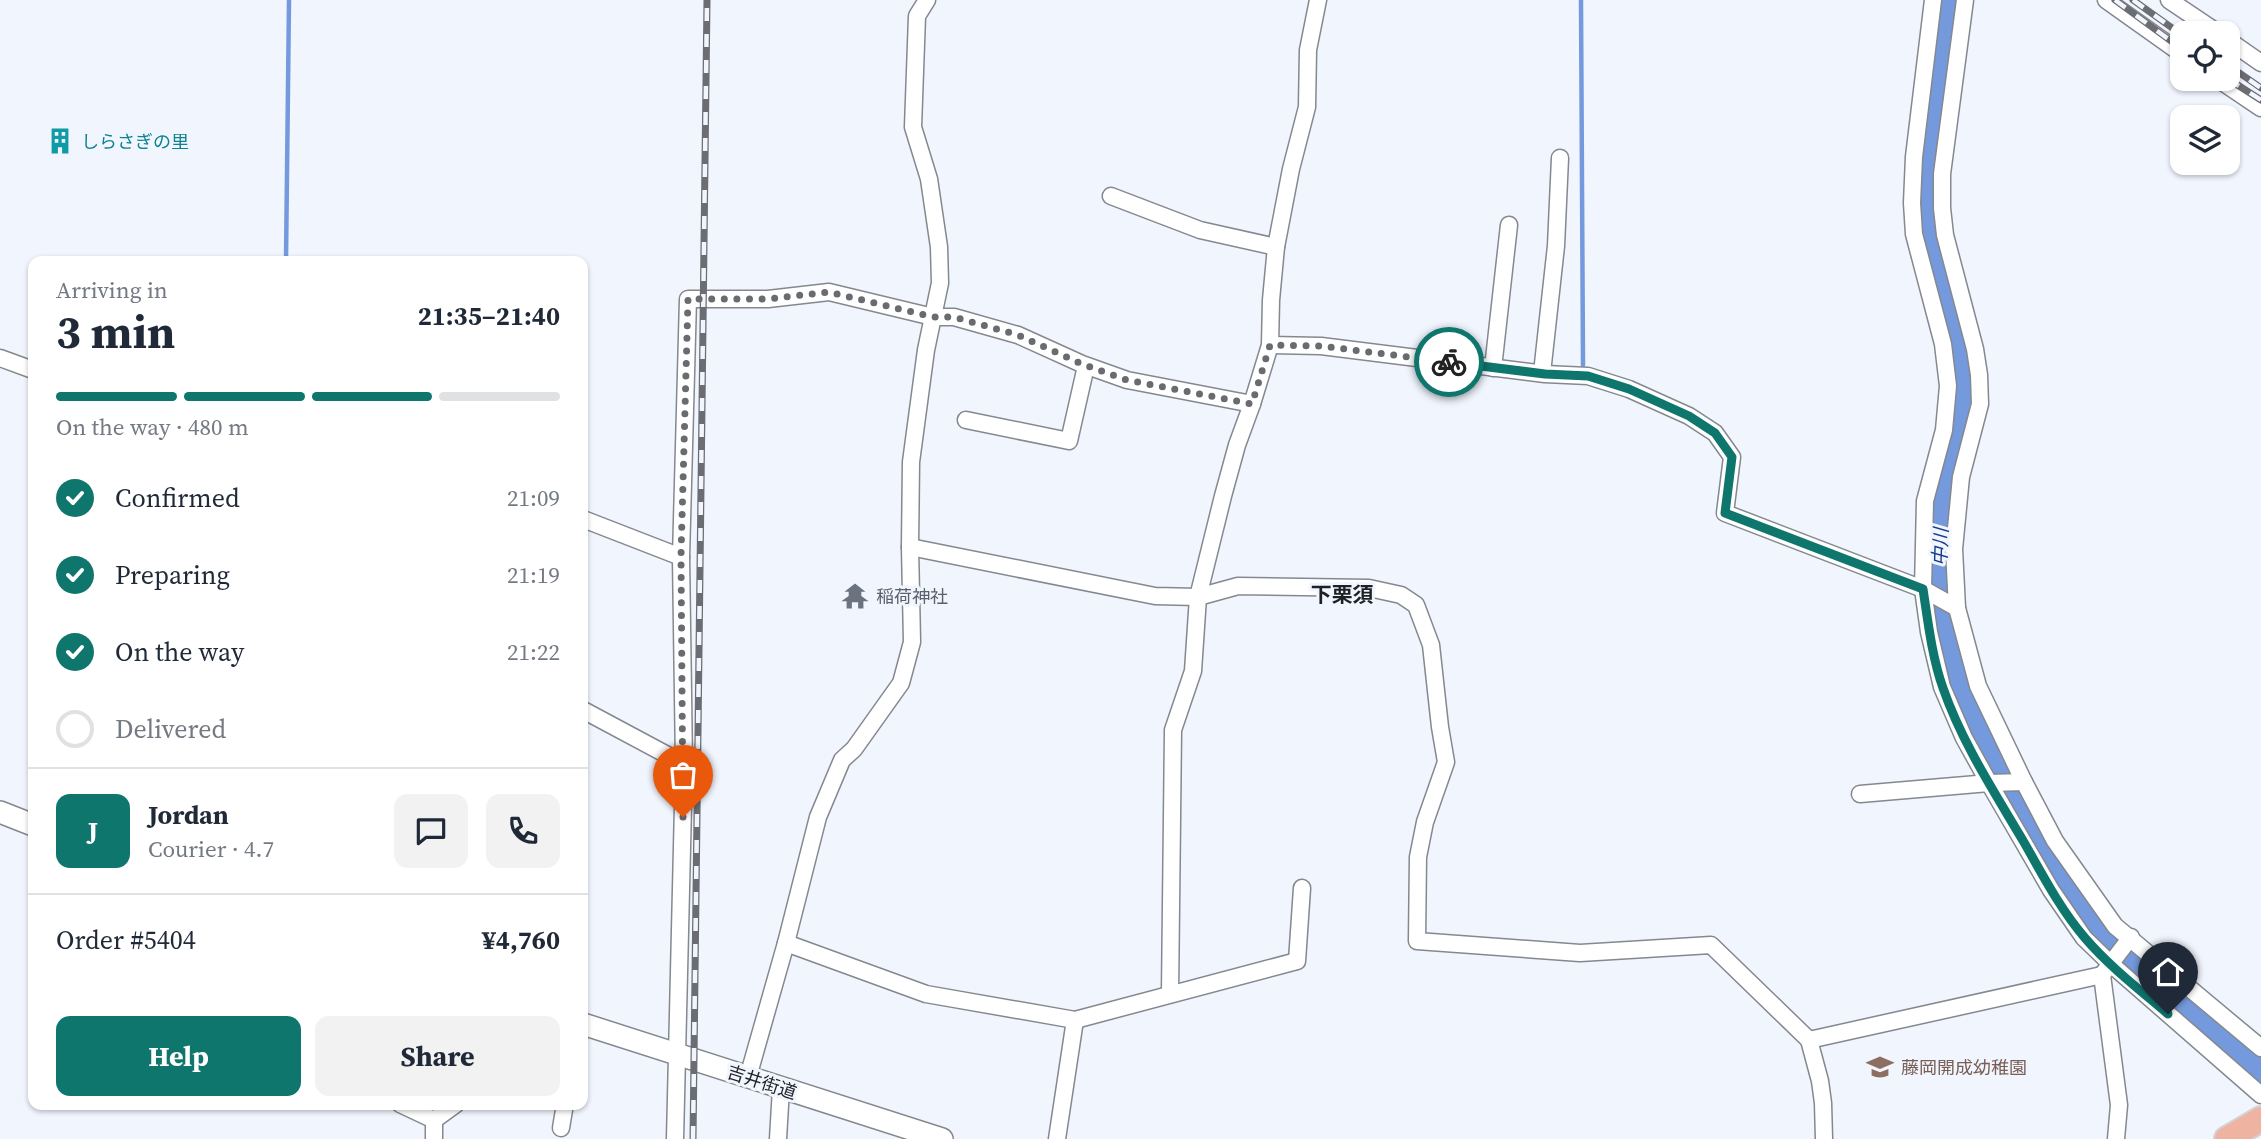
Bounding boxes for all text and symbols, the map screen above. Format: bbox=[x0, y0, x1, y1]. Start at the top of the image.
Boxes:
map controls bbox=[2170, 21, 2240, 175]
button: locate bbox=[2170, 21, 2240, 91]
button: layers bbox=[2170, 105, 2240, 175]
building icon: しらさぎの里 bbox=[45, 126, 75, 156]
place label: しらさぎの里 bbox=[81, 129, 189, 154]
text: Arriving in bbox=[56, 274, 168, 306]
text: 21:35–21:40 bbox=[418, 298, 560, 334]
text: 3 min bbox=[56, 300, 175, 363]
courier bbox=[1414, 327, 1484, 397]
icon: bike bbox=[1430, 343, 1468, 381]
text: On the way · 480 m bbox=[56, 411, 249, 443]
icon: check bbox=[56, 479, 94, 517]
text: Confirmed bbox=[115, 480, 240, 516]
text: 21:09 bbox=[507, 482, 560, 514]
water label: 中川 bbox=[1926, 526, 1954, 566]
icon: check bbox=[56, 556, 94, 594]
text: Preparing bbox=[115, 557, 230, 593]
text: 21:19 bbox=[507, 559, 560, 591]
district label: 下栗須 bbox=[1311, 580, 1374, 609]
temple icon: 稲荷神社 bbox=[840, 581, 870, 611]
place label: 稲荷神社 bbox=[876, 584, 948, 609]
icon: check bbox=[56, 633, 94, 671]
text: On the way bbox=[115, 634, 244, 670]
text: 21:22 bbox=[507, 636, 560, 668]
text: Delivered bbox=[115, 711, 226, 747]
pin bbox=[653, 745, 713, 817]
icon: bag bbox=[664, 756, 702, 794]
button: chat bbox=[394, 794, 468, 868]
button: phone bbox=[486, 794, 560, 868]
text: Jordan bbox=[148, 797, 229, 833]
text: J bbox=[88, 813, 98, 849]
text: Courier · 4.7 bbox=[148, 833, 274, 865]
text: Order #5404 bbox=[56, 922, 196, 958]
text: ¥4,760 bbox=[482, 922, 560, 958]
pin bbox=[2138, 942, 2198, 1014]
icon: home bbox=[2149, 953, 2187, 991]
button: Help bbox=[56, 1016, 301, 1096]
button: Share bbox=[315, 1016, 560, 1096]
school or university icon: 藤岡開成幼稚園 bbox=[1865, 1052, 1895, 1082]
place label: 藤岡開成幼稚園 bbox=[1901, 1055, 2027, 1080]
street label: 吉井街道 bbox=[724, 1059, 800, 1105]

